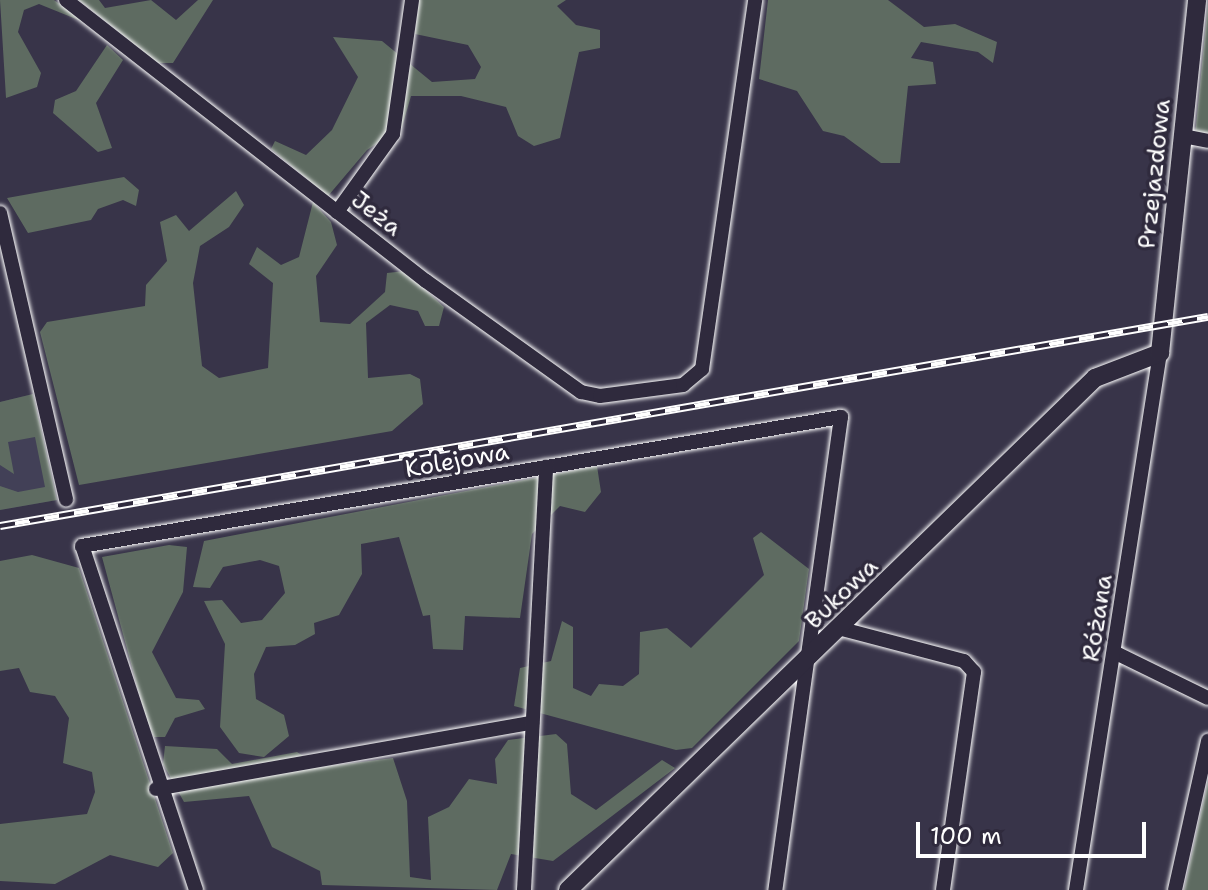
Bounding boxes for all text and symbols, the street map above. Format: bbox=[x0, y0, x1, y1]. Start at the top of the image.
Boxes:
street label: Przejazdowa bbox=[1133, 98, 1177, 250]
street label: Jeża bbox=[345, 185, 407, 243]
street label: Kolejowa bbox=[403, 438, 511, 484]
street label: Bukowa bbox=[800, 552, 884, 636]
street label: Różana bbox=[1077, 572, 1119, 664]
scale bar bbox=[920, 806, 1150, 856]
text: 100 m bbox=[930, 820, 1002, 852]

